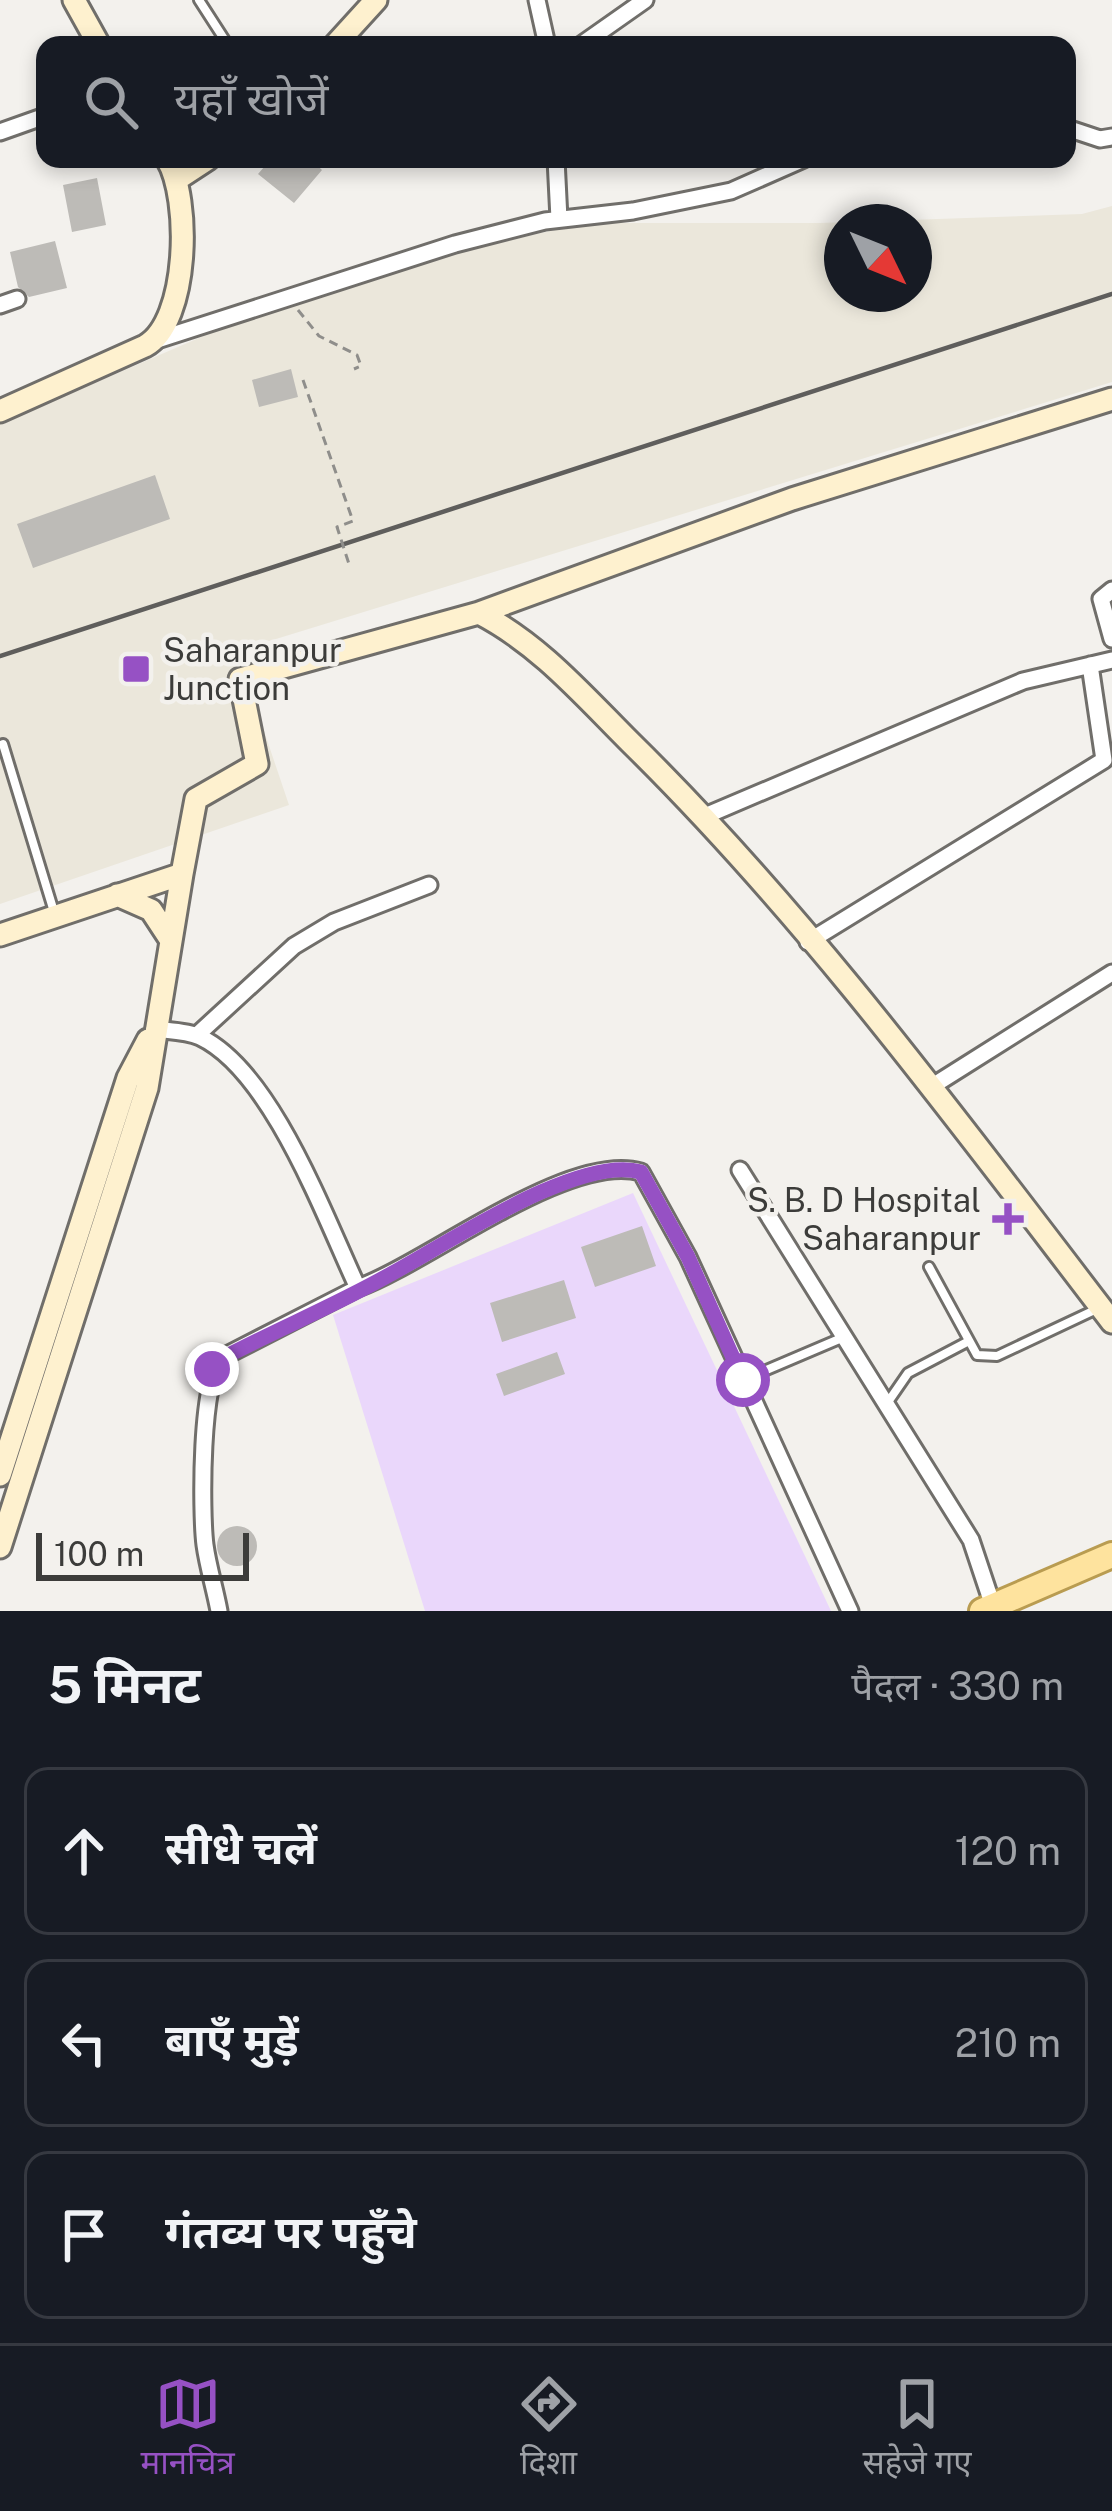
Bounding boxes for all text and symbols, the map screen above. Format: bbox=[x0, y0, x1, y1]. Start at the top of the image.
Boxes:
search box bbox=[36, 36, 1076, 168]
icon: search bbox=[78, 69, 144, 135]
text: यहाँ खोजें bbox=[174, 72, 328, 125]
north arrow bbox=[824, 204, 932, 312]
place label: Saharanpur Junction bbox=[163, 631, 342, 707]
marker: Saharanpur Junction bbox=[120, 653, 152, 685]
place label: S. B. D Hospital Saharanpur bbox=[747, 1181, 981, 1257]
marker: S. B. D Hospital Saharanpur bbox=[992, 1203, 1024, 1235]
route end bbox=[185, 1342, 239, 1396]
route start bbox=[716, 1353, 770, 1407]
scale bar bbox=[36, 1527, 249, 1580]
text: 100 m bbox=[54, 1535, 144, 1573]
text: 5 मिनट bbox=[48, 1655, 201, 1714]
text: पैदल · 330 m bbox=[851, 1663, 1064, 1709]
icon: ahead bbox=[51, 1818, 117, 1884]
text: सीधे चलें bbox=[165, 1821, 317, 1874]
text: 120 m bbox=[955, 1828, 1061, 1874]
icon: left bbox=[51, 2010, 117, 2076]
text: बाएँ मुड़ें bbox=[165, 2013, 299, 2066]
text: 210 m bbox=[955, 2020, 1061, 2066]
icon: arrive bbox=[51, 2202, 117, 2268]
text: गंतव्य पर पहुँचे bbox=[165, 2205, 417, 2258]
tab: मानचित्र bbox=[140, 2371, 235, 2487]
tab: दिशा bbox=[516, 2371, 582, 2487]
tab: सहेजे गए bbox=[862, 2371, 972, 2487]

